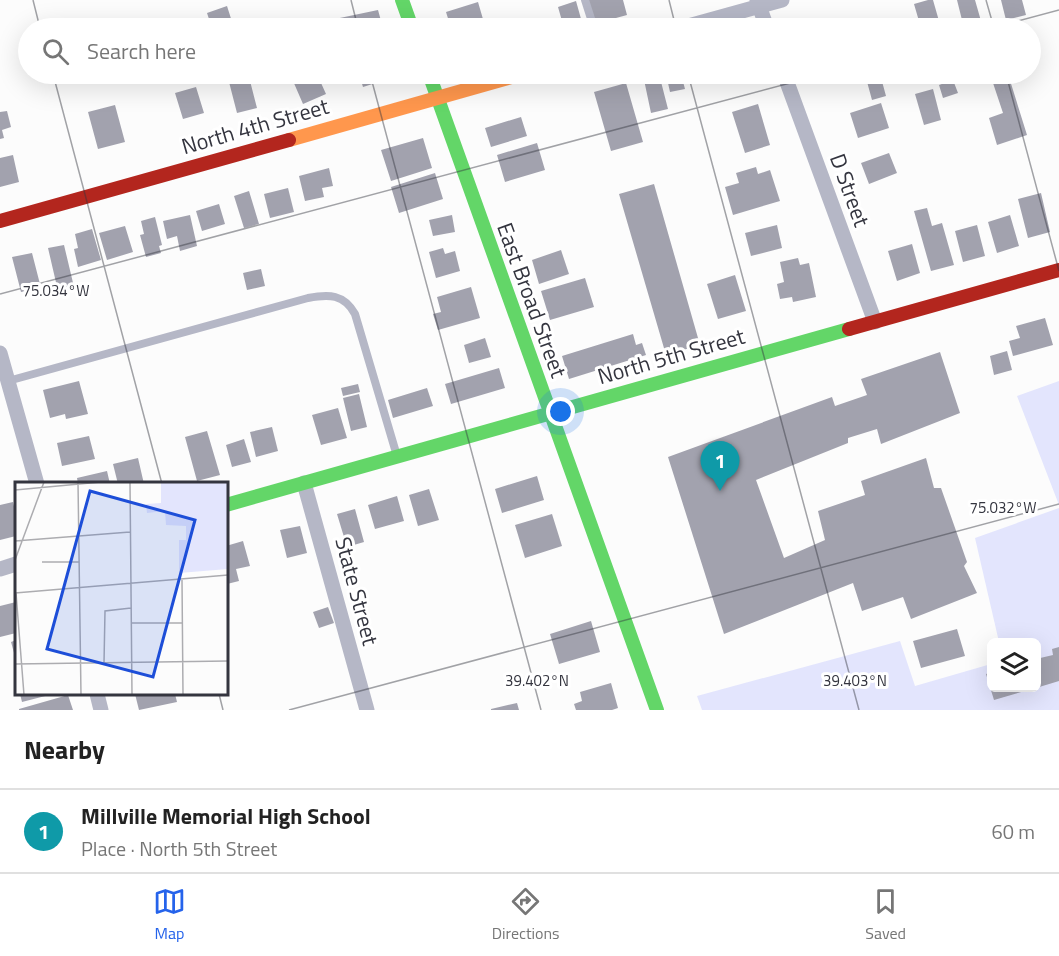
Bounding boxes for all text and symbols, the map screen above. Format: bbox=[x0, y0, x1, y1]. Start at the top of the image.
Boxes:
search box bbox=[18, 18, 1041, 84]
text: Search here bbox=[87, 34, 196, 68]
icon: search bbox=[39, 35, 72, 68]
street label: North 4th Street bbox=[177, 89, 333, 163]
street label: D Street bbox=[821, 149, 879, 232]
street label: East Broad Street bbox=[488, 218, 576, 383]
text: 75.034°W bbox=[23, 279, 89, 302]
street label: North 5th Street bbox=[593, 319, 749, 393]
your location bbox=[546, 397, 575, 426]
pin: 1 bbox=[700, 442, 740, 491]
inset map bbox=[15, 482, 228, 695]
text: 75.032°W bbox=[970, 496, 1036, 519]
street label: State Street bbox=[326, 533, 388, 649]
map controls bbox=[987, 638, 1041, 692]
button: layers bbox=[987, 638, 1041, 692]
text: 39.402°N bbox=[505, 669, 569, 692]
text: 39.403°N bbox=[823, 669, 887, 692]
text: Nearby bbox=[24, 730, 105, 769]
text: Millville Memorial High School bbox=[81, 799, 371, 833]
text: 1 bbox=[38, 816, 49, 847]
text: 60 m bbox=[991, 816, 1035, 847]
text: Place · North 5th Street bbox=[81, 833, 277, 864]
tab: Map bbox=[153, 885, 186, 945]
tab: Directions bbox=[492, 885, 560, 945]
tab: Saved bbox=[865, 885, 906, 945]

